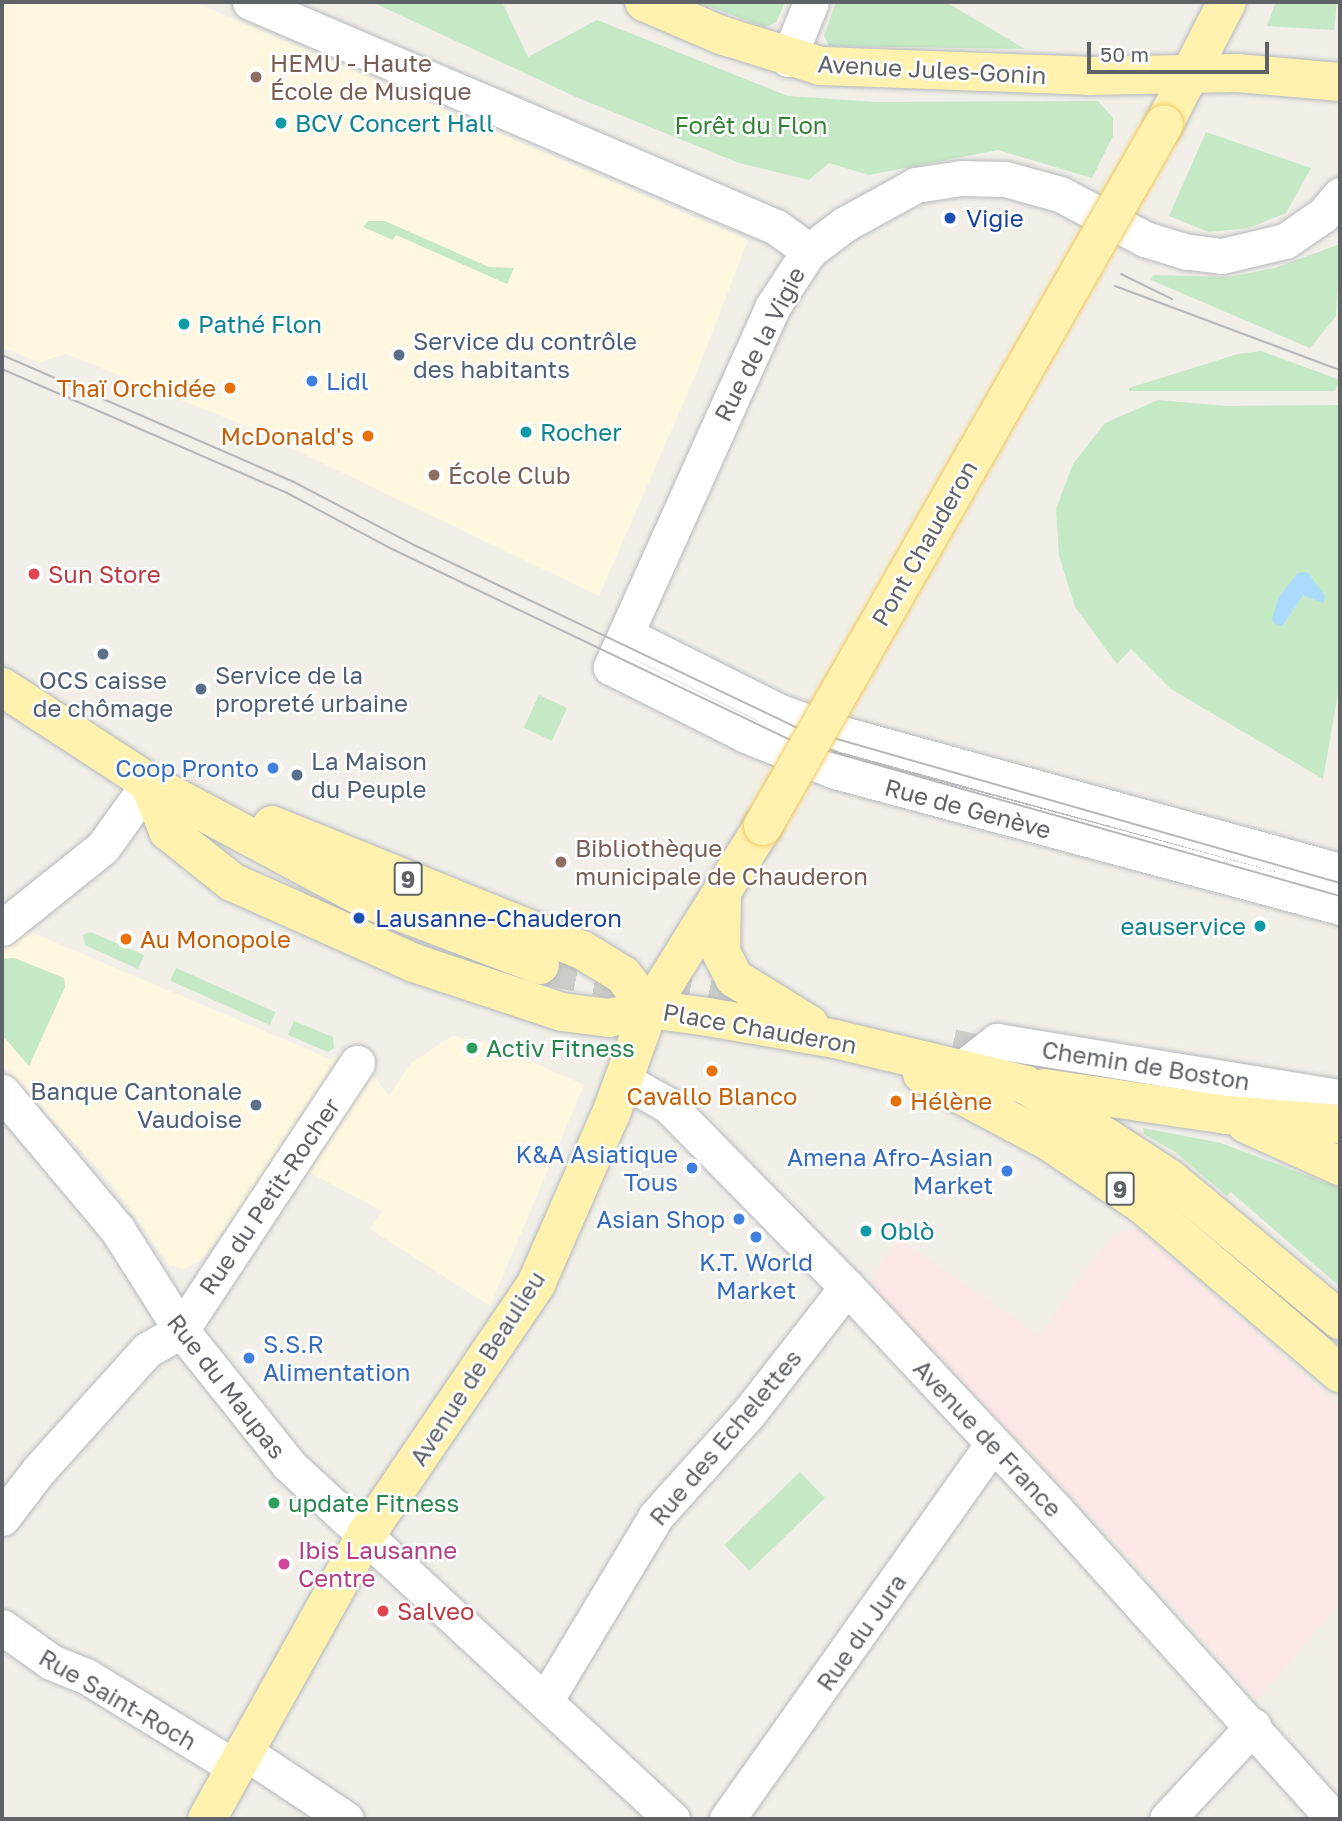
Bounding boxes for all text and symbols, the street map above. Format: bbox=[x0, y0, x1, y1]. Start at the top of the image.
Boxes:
scale bar bbox=[1090, 28, 1272, 72]
text: 50 m bbox=[1100, 41, 1149, 67]
place label: HEMU - Haute École de Musique bbox=[270, 49, 471, 105]
street label: Avenue Jules-Gonin bbox=[817, 49, 1047, 89]
marker: HEMU - Haute École de Musique bbox=[248, 69, 264, 85]
place label: BCV Concert Hall bbox=[295, 109, 494, 137]
park label: Forêt du Flon bbox=[674, 111, 828, 139]
marker: BCV Concert Hall bbox=[273, 115, 289, 131]
place label: Vigie bbox=[966, 204, 1024, 232]
marker: Vigie bbox=[940, 208, 960, 228]
street label: Rue de la Vigie bbox=[708, 262, 810, 426]
place label: Pathé Flon bbox=[198, 310, 322, 338]
marker: Pathé Flon bbox=[176, 316, 192, 332]
place label: Service du contrôle des habitants bbox=[413, 327, 637, 383]
marker: Service du contrôle des habitants bbox=[391, 347, 407, 363]
place label: Lidl bbox=[326, 367, 369, 395]
marker: Lidl bbox=[304, 373, 320, 389]
place label: Thaï Orchidée bbox=[57, 374, 216, 402]
marker: Thaï Orchidée bbox=[222, 380, 238, 396]
place label: Rocher bbox=[540, 418, 622, 446]
place label: McDonald's bbox=[221, 422, 354, 450]
marker: Rocher bbox=[518, 424, 534, 440]
marker: McDonald's bbox=[360, 428, 376, 444]
street label: Pont Chauderon bbox=[865, 455, 983, 631]
place label: École Club bbox=[448, 461, 571, 489]
marker: École Club bbox=[426, 467, 442, 483]
place label: Sun Store bbox=[48, 560, 161, 588]
marker: Sun Store bbox=[26, 566, 42, 582]
marker: OCS caisse de chômage bbox=[95, 646, 111, 662]
place label: Service de la propreté urbaine bbox=[215, 661, 408, 717]
place label: OCS caisse de chômage bbox=[33, 666, 173, 722]
marker: Service de la propreté urbaine bbox=[193, 681, 209, 697]
place label: La Maison du Peuple bbox=[311, 747, 427, 803]
place label: Coop Pronto bbox=[115, 754, 259, 782]
marker: Coop Pronto bbox=[265, 760, 281, 776]
marker: La Maison du Peuple bbox=[289, 767, 305, 783]
street label: Rue de Genève bbox=[882, 772, 1054, 844]
place label: Bibliothèque municipale de Chauderon bbox=[575, 834, 868, 890]
marker: Bibliothèque municipale de Chauderon bbox=[553, 854, 569, 870]
road number: 9 bbox=[392, 860, 424, 898]
place label: Lausanne-Chauderon bbox=[375, 904, 622, 932]
marker: Lausanne-Chauderon bbox=[349, 908, 369, 928]
place label: eauservice bbox=[1120, 912, 1246, 940]
marker: eauservice bbox=[1252, 918, 1268, 934]
place label: Au Monopole bbox=[140, 925, 291, 953]
marker: Au Monopole bbox=[118, 931, 134, 947]
street label: Place Chauderon bbox=[661, 997, 859, 1059]
place label: Activ Fitness bbox=[486, 1034, 635, 1062]
street label: Chemin de Boston bbox=[1040, 1034, 1252, 1096]
marker: Activ Fitness bbox=[464, 1040, 480, 1056]
marker: Cavallo Blanco bbox=[704, 1063, 720, 1079]
place label: Banque Cantonale Vaudoise bbox=[30, 1077, 242, 1133]
place label: Cavallo Blanco bbox=[627, 1082, 797, 1110]
place label: Hélène bbox=[910, 1087, 992, 1115]
street label: Rue du Petit-Rocher bbox=[193, 1092, 345, 1300]
marker: Hélène bbox=[888, 1093, 904, 1109]
marker: Banque Cantonale Vaudoise bbox=[248, 1097, 264, 1113]
place label: K&A Asiatique Tous bbox=[516, 1140, 678, 1196]
place label: Amena Afro-Asian Market bbox=[787, 1143, 993, 1199]
marker: K&A Asiatique Tous bbox=[684, 1160, 700, 1176]
marker: Amena Afro-Asian Market bbox=[999, 1163, 1015, 1179]
road number: 9 bbox=[1104, 1170, 1136, 1208]
place label: Asian Shop bbox=[596, 1205, 725, 1233]
marker: Asian Shop bbox=[731, 1211, 747, 1227]
place label: Oblò bbox=[880, 1217, 934, 1245]
marker: Oblò bbox=[858, 1223, 874, 1239]
marker: K.T. World Market bbox=[748, 1229, 764, 1245]
place label: K.T. World Market bbox=[699, 1248, 813, 1304]
street label: Avenue de Beaulieu bbox=[403, 1265, 551, 1471]
street label: Rue du Maupas bbox=[162, 1308, 292, 1464]
place label: S.S.R Alimentation bbox=[263, 1330, 411, 1386]
street label: Rue des Echelettes bbox=[643, 1343, 807, 1531]
marker: S.S.R Alimentation bbox=[241, 1350, 257, 1366]
street label: Avenue de France bbox=[908, 1354, 1068, 1522]
place label: update Fitness bbox=[288, 1489, 459, 1517]
marker: update Fitness bbox=[266, 1495, 282, 1511]
place label: Ibis Lausanne Centre bbox=[298, 1536, 457, 1592]
marker: Ibis Lausanne Centre bbox=[276, 1556, 292, 1572]
street label: Rue du Jura bbox=[810, 1568, 912, 1696]
place label: Salveo bbox=[397, 1597, 474, 1625]
marker: Salveo bbox=[375, 1603, 391, 1619]
street label: Rue Saint-Roch bbox=[34, 1642, 202, 1756]

